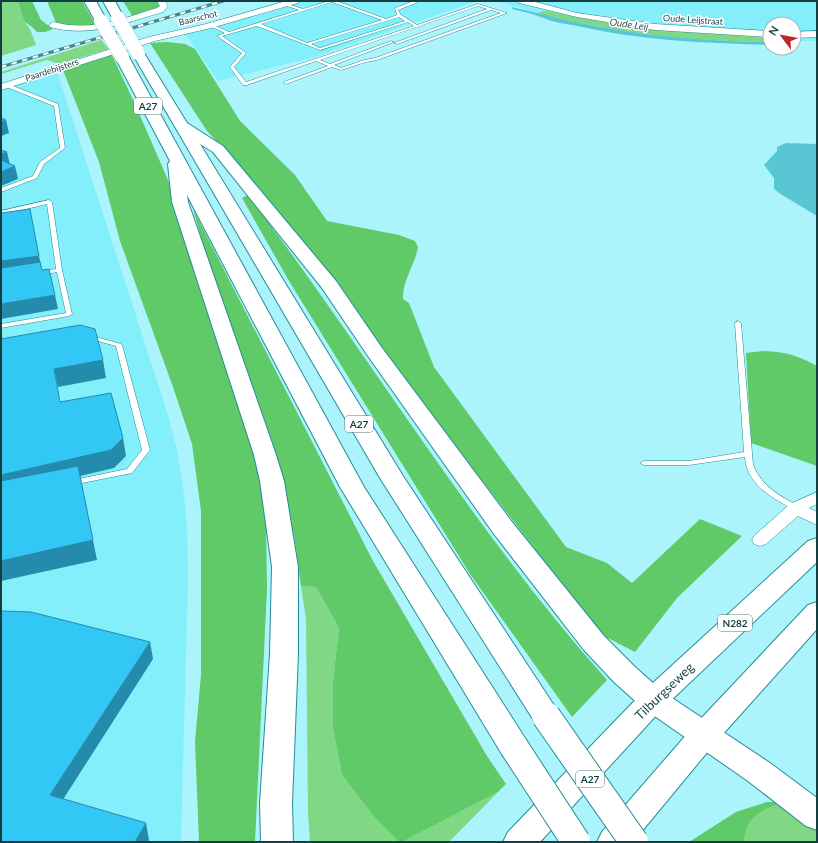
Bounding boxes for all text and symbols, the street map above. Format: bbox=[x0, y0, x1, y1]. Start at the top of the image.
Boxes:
street label: Baarschot bbox=[177, 7, 219, 28]
street label: Oude Leijstraat bbox=[663, 12, 724, 27]
water label: Oude Leij bbox=[609, 15, 650, 33]
north arrow bbox=[762, 16, 802, 56]
text: N bbox=[765, 23, 781, 37]
street label: Paardebijsters bbox=[24, 56, 80, 83]
road number: A27 bbox=[134, 98, 162, 114]
road number: A27 bbox=[345, 416, 373, 432]
road number: N282 bbox=[718, 615, 752, 631]
street label: Tilburgseweg bbox=[631, 659, 697, 723]
road number: A27 bbox=[576, 771, 604, 787]

